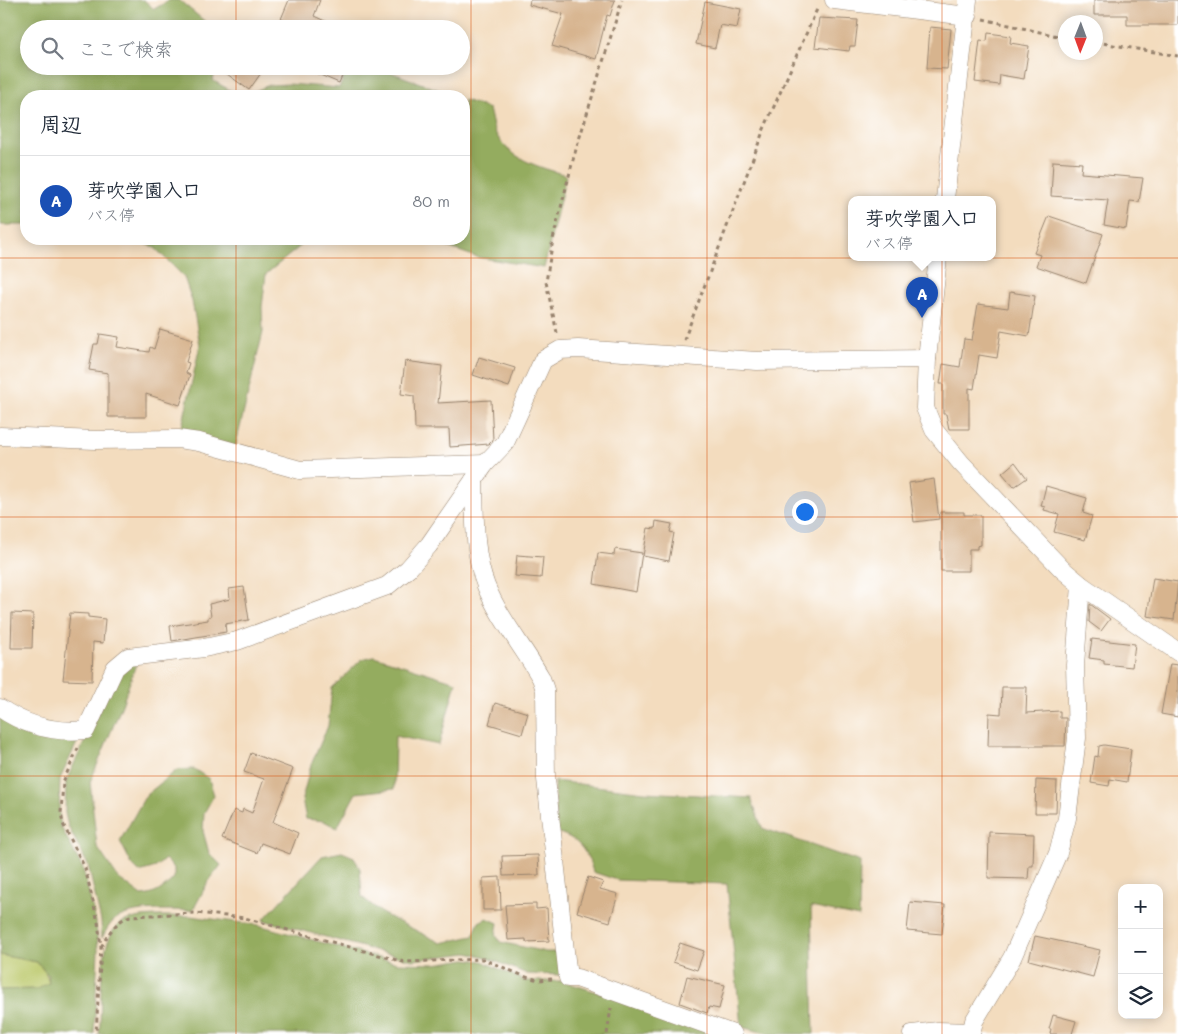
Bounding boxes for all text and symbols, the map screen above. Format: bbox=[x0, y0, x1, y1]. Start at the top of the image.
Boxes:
north arrow bbox=[1058, 15, 1103, 60]
search box bbox=[20, 20, 470, 75]
icon: search bbox=[38, 34, 66, 62]
text: ここで検索 bbox=[78, 36, 173, 61]
text: 周辺 bbox=[40, 110, 82, 137]
text: 芽吹学園入口 bbox=[87, 177, 201, 202]
text: A bbox=[50, 190, 62, 211]
text: 80 m bbox=[413, 190, 450, 211]
popup bbox=[848, 196, 996, 261]
text: バス停 bbox=[87, 204, 135, 225]
text: 芽吹学園入口 bbox=[865, 205, 979, 230]
text: バス停 bbox=[865, 232, 913, 253]
pin: A bbox=[906, 277, 938, 318]
your location bbox=[792, 499, 818, 525]
map controls bbox=[1118, 884, 1163, 1019]
button: + bbox=[1118, 884, 1163, 929]
button: − bbox=[1118, 929, 1163, 974]
button: layers bbox=[1118, 974, 1163, 1019]

